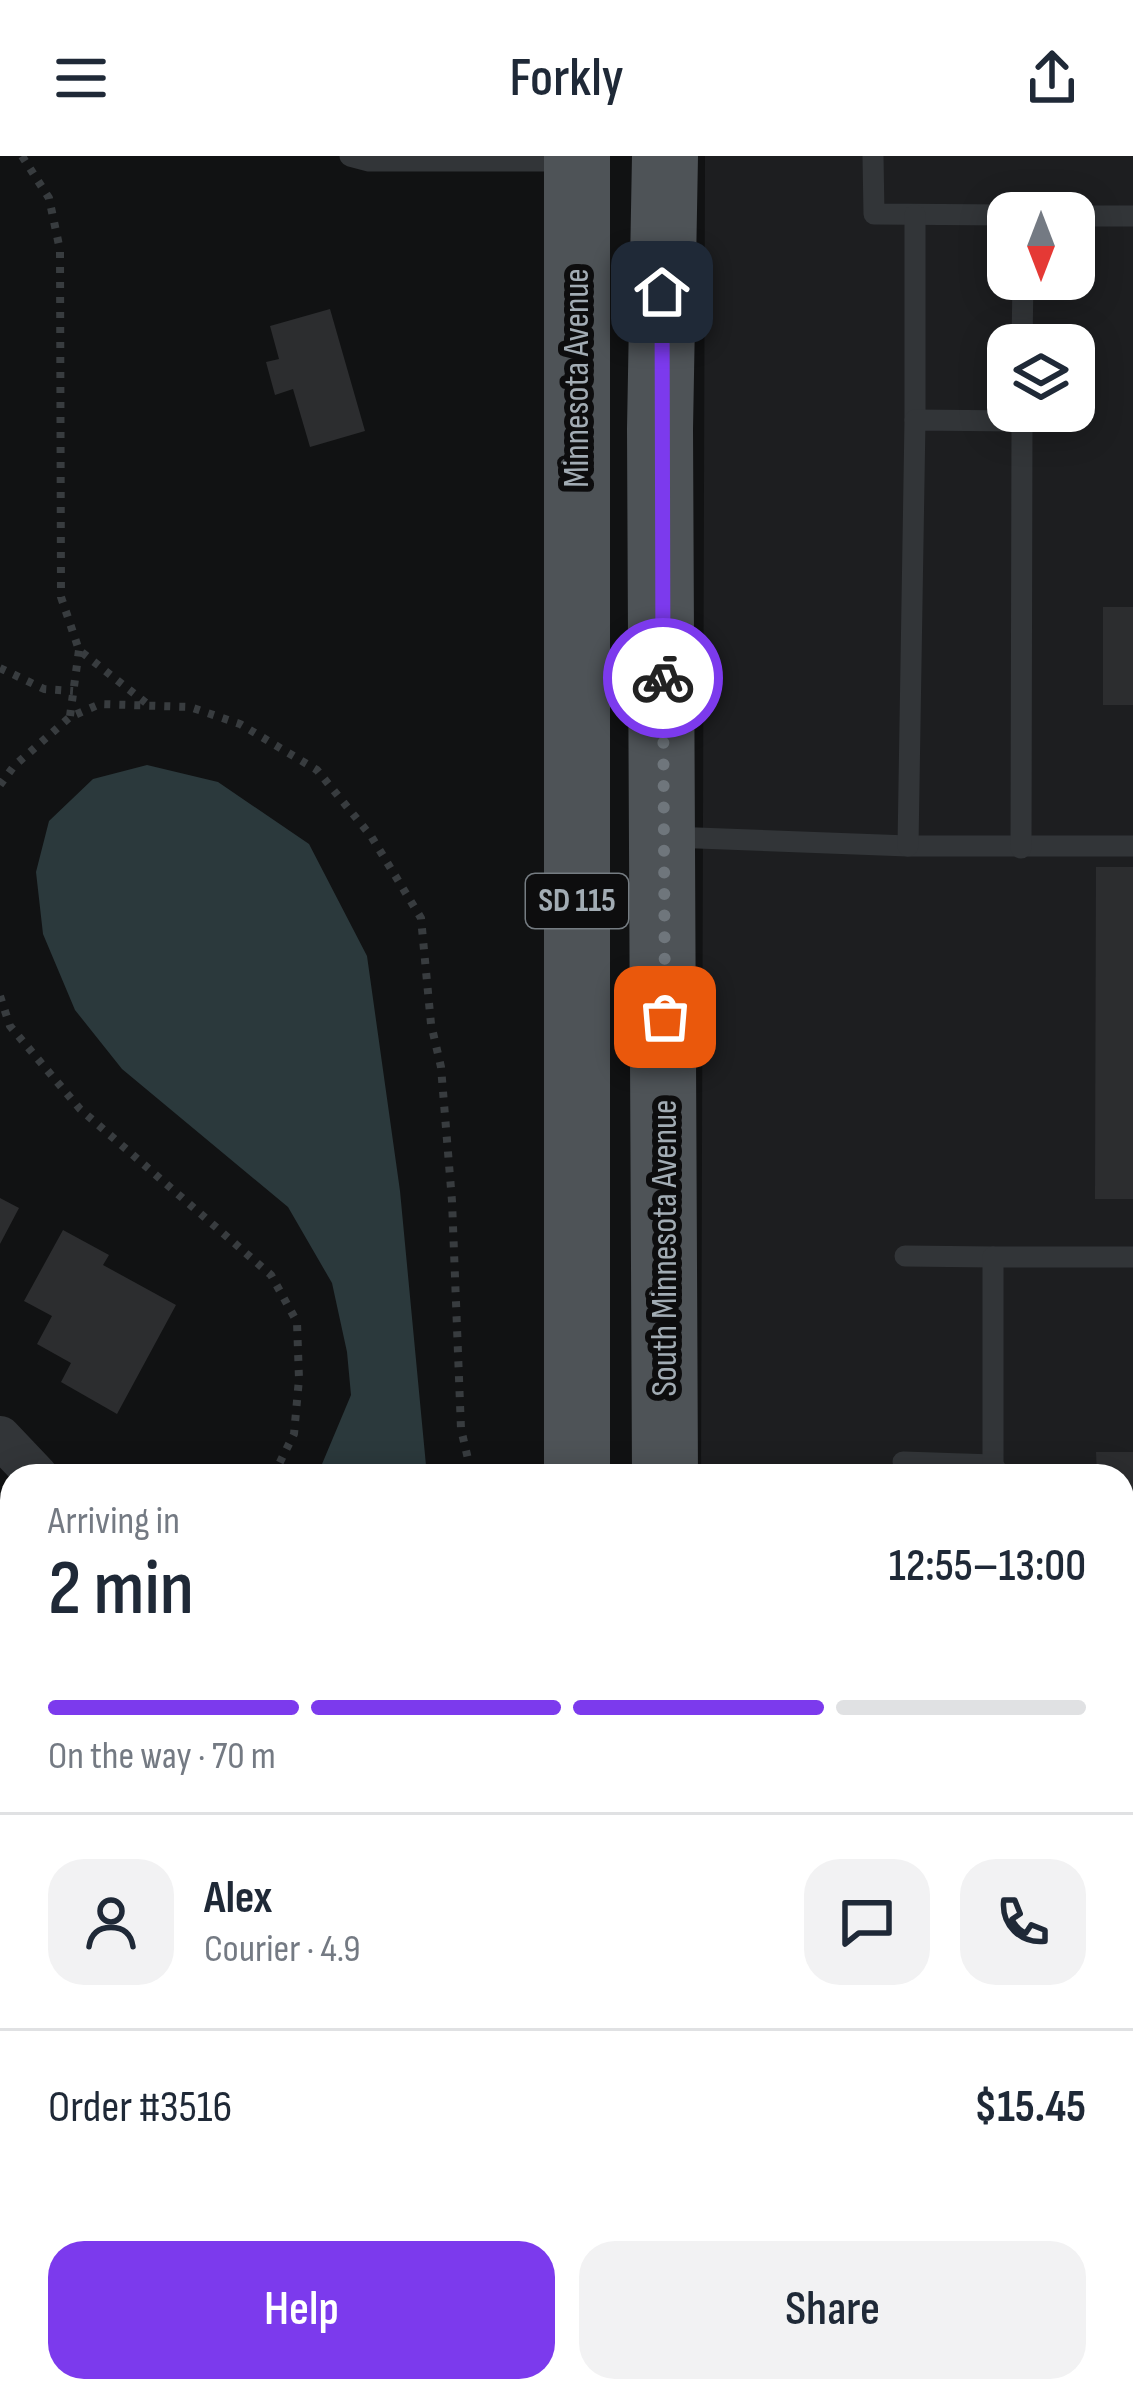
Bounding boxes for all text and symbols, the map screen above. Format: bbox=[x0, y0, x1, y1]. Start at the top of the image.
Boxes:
icon: menu bbox=[48, 45, 114, 111]
icon: share bbox=[1019, 45, 1085, 111]
text: Forkly bbox=[509, 46, 624, 111]
north arrow bbox=[987, 192, 1095, 300]
map controls bbox=[987, 192, 1095, 432]
pin bbox=[611, 241, 713, 343]
icon: home bbox=[629, 259, 695, 325]
street label: Minnesota Avenue bbox=[556, 268, 599, 488]
button: layers bbox=[987, 324, 1095, 432]
courier bbox=[603, 618, 723, 738]
icon: bike bbox=[630, 645, 696, 711]
road number: SD 115 bbox=[526, 874, 628, 928]
pin bbox=[614, 966, 716, 1068]
icon: bag bbox=[632, 984, 698, 1050]
street label: South Minnesota Avenue bbox=[644, 1099, 687, 1397]
text: Arriving in bbox=[48, 1498, 180, 1545]
text: 12:55–13:00 bbox=[889, 1539, 1086, 1594]
text: 2 min bbox=[48, 1543, 194, 1636]
text: On the way · 70 m bbox=[48, 1733, 276, 1780]
button: person bbox=[48, 1859, 174, 1985]
button: chat bbox=[804, 1859, 930, 1985]
button: phone bbox=[960, 1859, 1086, 1985]
text: Alex bbox=[204, 1871, 272, 1926]
text: Courier · 4.9 bbox=[204, 1926, 361, 1973]
text: Order #3516 bbox=[48, 2080, 232, 2135]
text: $15.45 bbox=[974, 2080, 1086, 2135]
button: Help bbox=[48, 2241, 555, 2379]
button: Share bbox=[579, 2241, 1086, 2379]

